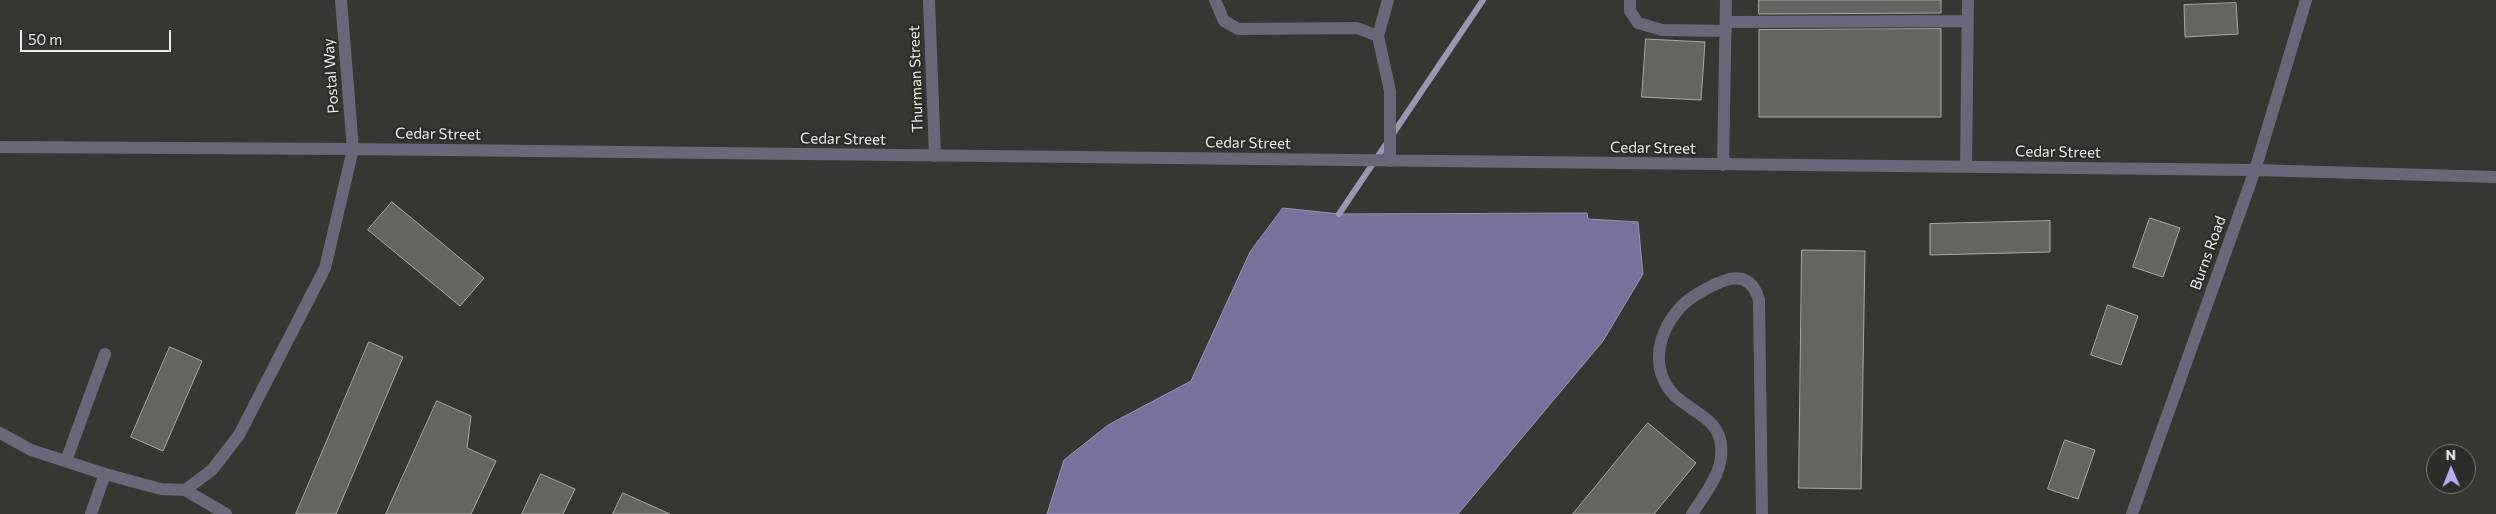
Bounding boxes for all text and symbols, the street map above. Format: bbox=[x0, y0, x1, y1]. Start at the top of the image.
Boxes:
scale bar bbox=[22, 20, 174, 52]
street label: Thurman Street bbox=[905, 25, 927, 133]
text: 50 m bbox=[28, 30, 62, 48]
street label: Postal Way bbox=[319, 38, 343, 114]
street label: Cedar Street bbox=[395, 124, 481, 144]
street label: Cedar Street bbox=[800, 129, 886, 149]
street label: Cedar Street bbox=[1205, 133, 1291, 153]
street label: Cedar Street bbox=[1610, 138, 1696, 158]
street label: Cedar Street bbox=[2015, 142, 2101, 162]
street label: Burns Road bbox=[2186, 214, 2230, 292]
north arrow bbox=[2426, 444, 2476, 494]
text: N bbox=[2445, 446, 2456, 463]

